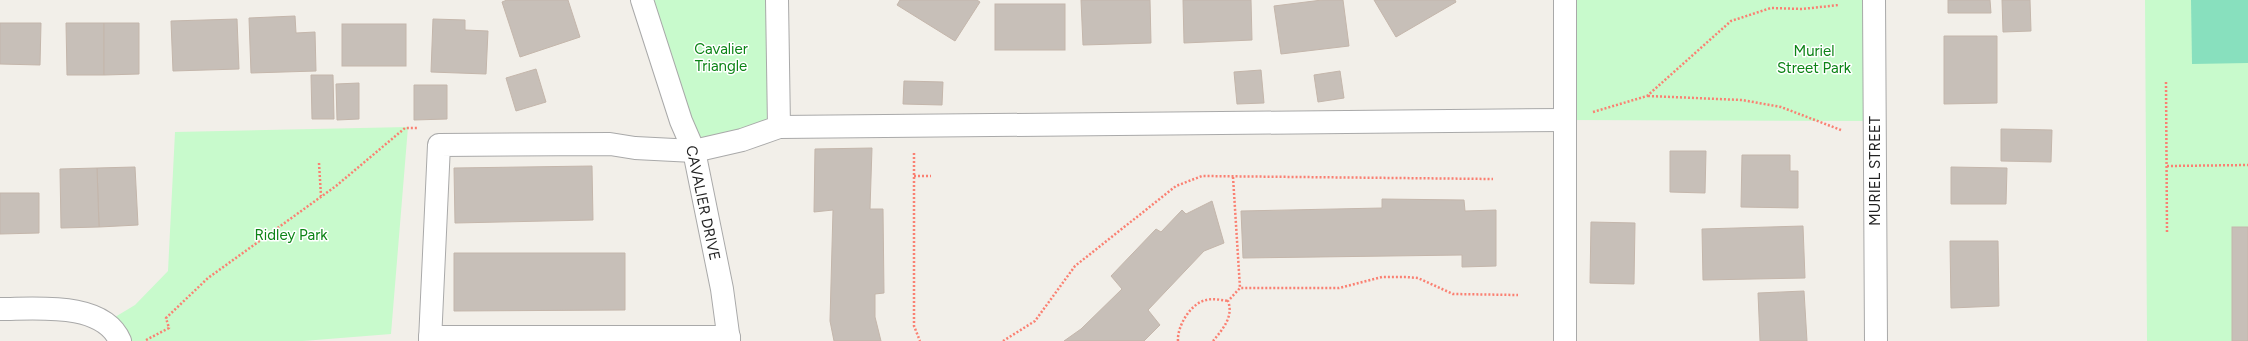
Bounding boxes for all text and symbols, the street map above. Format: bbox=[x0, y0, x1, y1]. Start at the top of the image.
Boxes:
park label: Cavalier Triangle bbox=[694, 40, 748, 75]
park label: Muriel Street Park bbox=[1777, 42, 1852, 77]
street label: MURIEL STREET bbox=[1866, 115, 1884, 226]
street label: CAVALIER DRIVE bbox=[682, 144, 724, 262]
park label: Ridley Park bbox=[254, 226, 328, 244]

